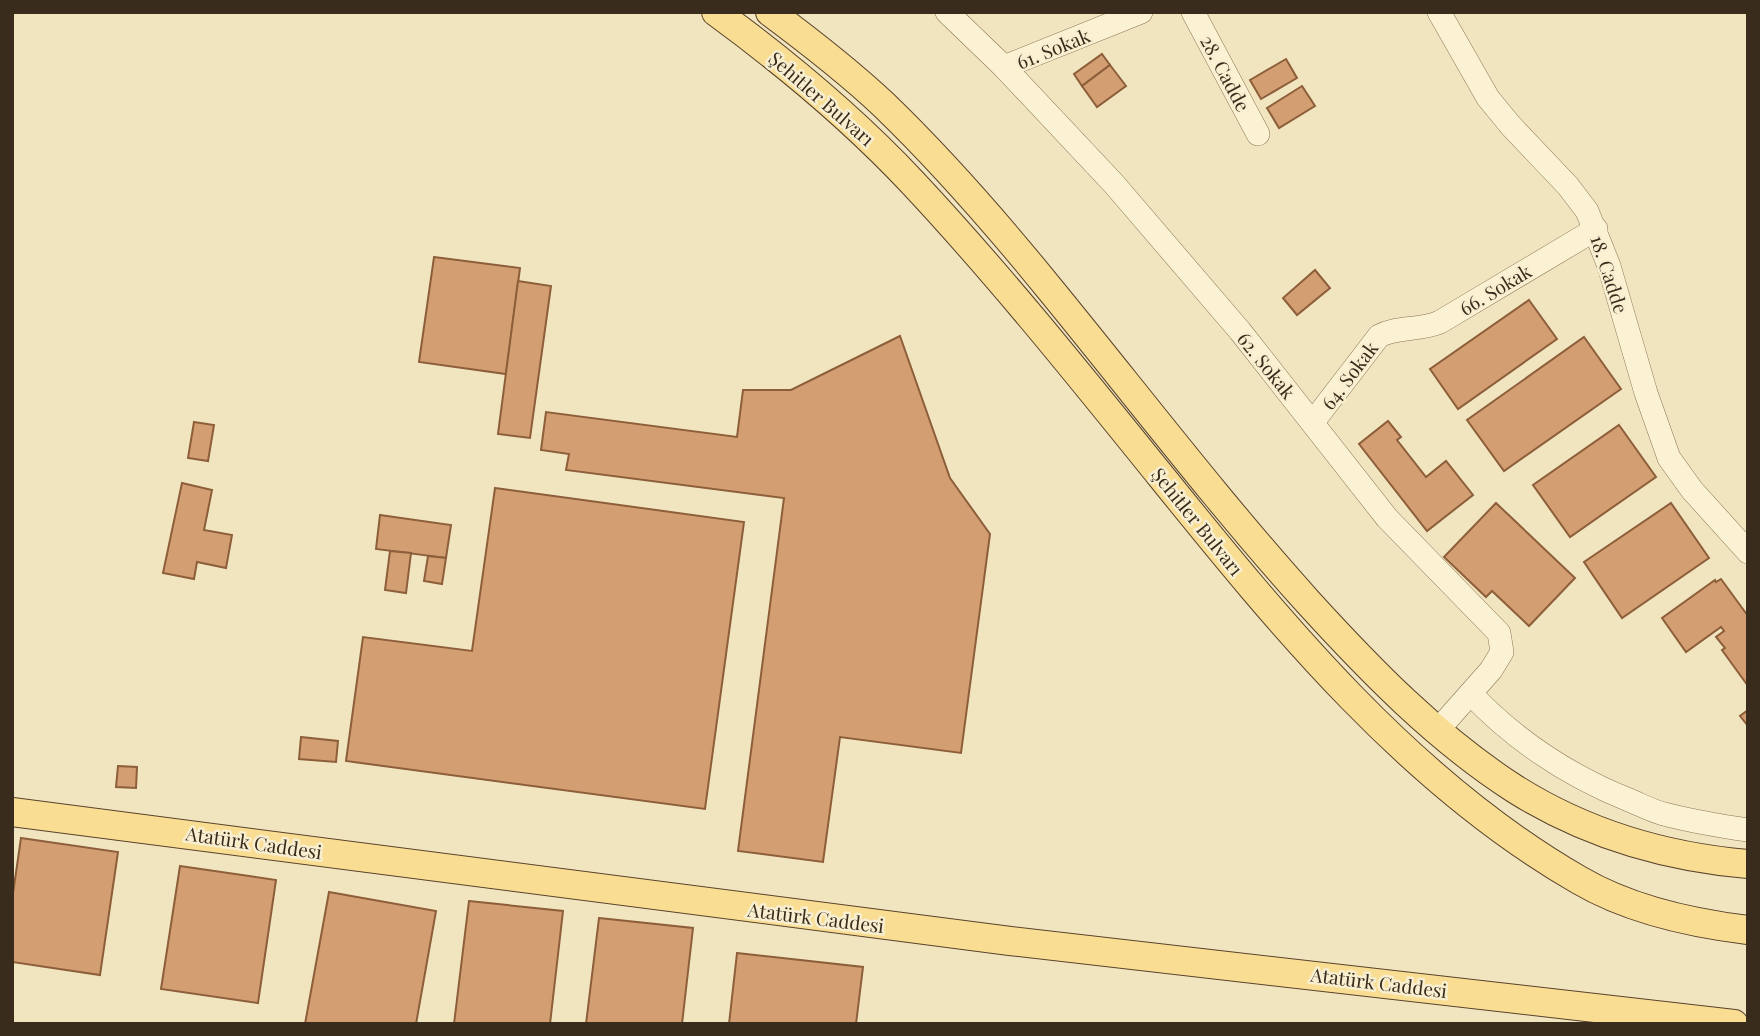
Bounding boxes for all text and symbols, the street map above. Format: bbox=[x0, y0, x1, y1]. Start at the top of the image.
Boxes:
street label: 61. Sokak bbox=[1012, 21, 1094, 74]
street label: 28. Cadde bbox=[1195, 30, 1257, 116]
street label: Şehitler Bulvarı bbox=[764, 45, 881, 151]
street label: 18. Cadde bbox=[1585, 232, 1635, 316]
street label: 66. Sokak bbox=[1454, 257, 1536, 321]
street label: 62. Sokak bbox=[1232, 326, 1302, 404]
street label: 64. Sokak bbox=[1315, 335, 1384, 415]
street label: Şehitler Bulvarı bbox=[1146, 462, 1250, 581]
street label: Atatürk Caddesi bbox=[183, 819, 324, 864]
street label: Atatürk Caddesi bbox=[745, 896, 886, 938]
street label: Atatürk Caddesi bbox=[1308, 961, 1449, 1003]

